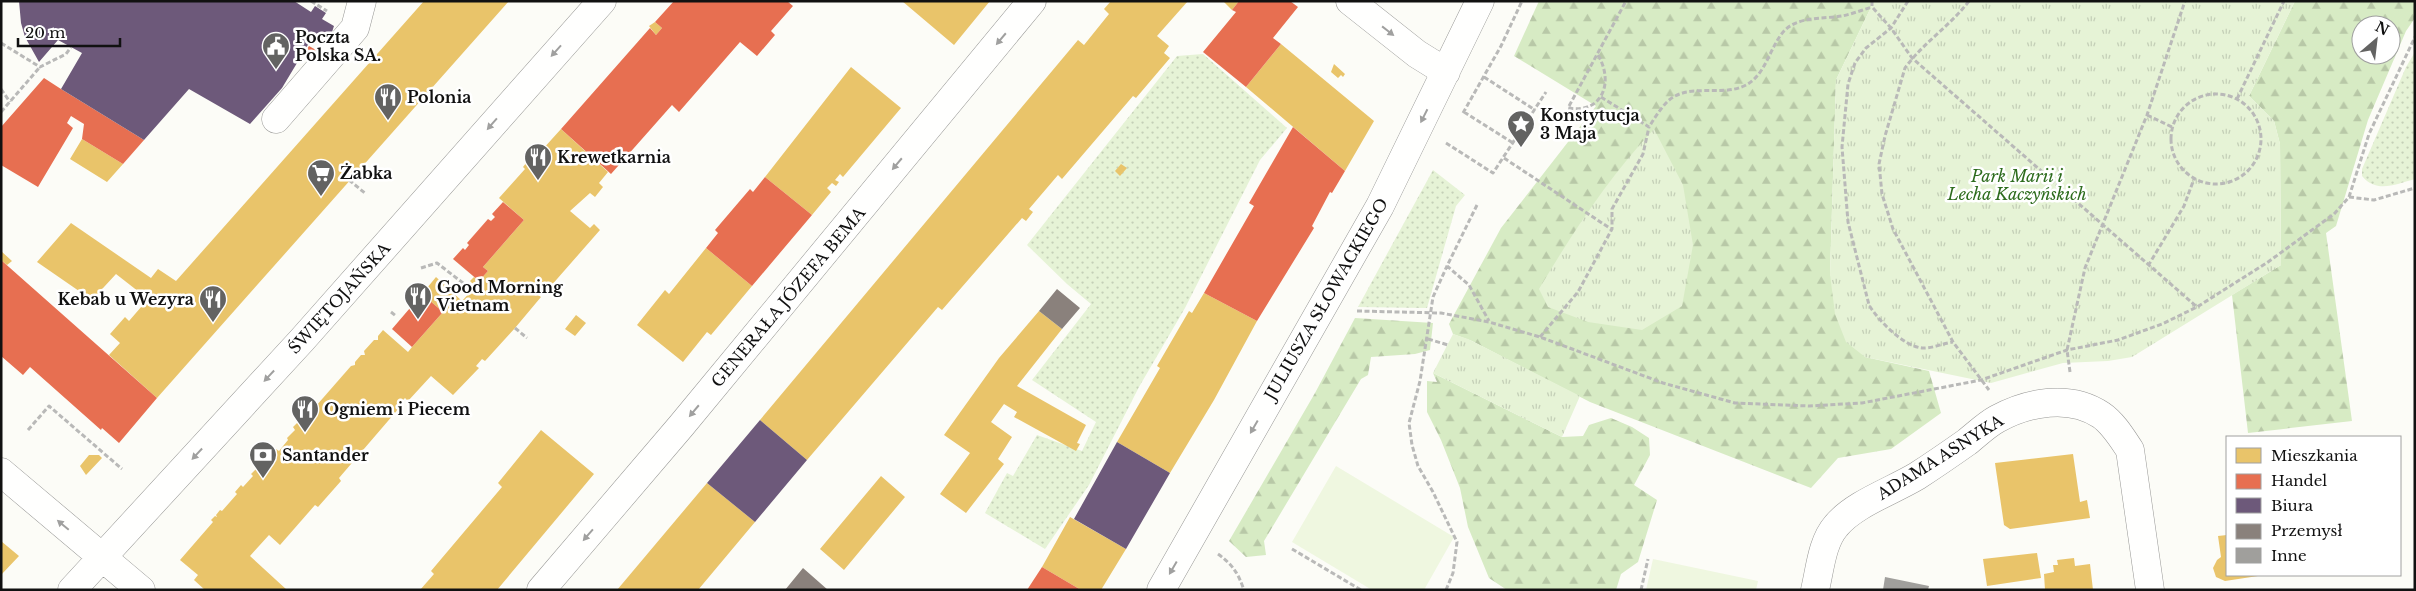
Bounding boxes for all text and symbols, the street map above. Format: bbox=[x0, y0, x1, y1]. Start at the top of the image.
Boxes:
scale bar bbox=[18, 15, 120, 47]
north arrow bbox=[2351, 15, 2401, 65]
text: N bbox=[2372, 17, 2392, 40]
text: 20 m bbox=[25, 23, 65, 42]
one-way arrow bbox=[1381, 26, 1394, 37]
place label: Poczta Polska SA. bbox=[295, 27, 381, 65]
public building icon: Poczta Polska SA. bbox=[261, 31, 291, 70]
one-way arrow bbox=[995, 32, 1006, 45]
one-way arrow bbox=[551, 45, 562, 58]
restaurant icon: Polonia bbox=[373, 82, 403, 121]
place label: Polonia bbox=[407, 87, 471, 107]
place label: Konstytucja 3 Maja bbox=[1540, 105, 1640, 143]
one-way arrow bbox=[1420, 109, 1428, 123]
place icon: Konstytucja 3 Maja bbox=[1506, 109, 1536, 148]
one-way arrow bbox=[487, 118, 498, 130]
restaurant icon: Krewetkarnia bbox=[523, 142, 553, 181]
place label: Krewetkarnia bbox=[557, 147, 671, 167]
one-way arrow bbox=[892, 157, 903, 170]
supermarket icon: Żabka bbox=[306, 158, 336, 197]
place label: Żabka bbox=[340, 163, 393, 183]
park label: Park Marii i Lecha Kaczyńskich bbox=[1946, 166, 2087, 204]
street label: JULIUSZA SŁOWACKIEGO bbox=[1259, 194, 1392, 405]
street label: GENERAŁA JÓZEFA BEMA bbox=[707, 202, 870, 391]
street label: ŚWIĘTOJAŃSKA bbox=[284, 238, 395, 358]
place label: Good Morning Vietnam bbox=[436, 277, 564, 315]
restaurant icon: Good Morning Vietnam bbox=[403, 281, 433, 320]
restaurant icon: Kebab u Wezyra bbox=[198, 284, 228, 323]
place label: Kebab u Wezyra bbox=[58, 289, 194, 309]
one-way arrow bbox=[263, 369, 275, 381]
restaurant icon: Ogniem i Piecem bbox=[290, 394, 320, 433]
place label: Ogniem i Piecem bbox=[324, 399, 470, 419]
one-way arrow bbox=[688, 404, 699, 417]
street label: ADAMA ASNYKA bbox=[1872, 410, 2007, 504]
one-way arrow bbox=[1249, 420, 1258, 434]
legend bbox=[2226, 436, 2401, 576]
bank icon: Santander bbox=[248, 440, 278, 479]
place label: Santander bbox=[282, 445, 369, 465]
text: Mieszkania bbox=[2271, 446, 2358, 465]
one-way arrow bbox=[191, 447, 202, 460]
text: Handel bbox=[2271, 471, 2327, 490]
text: Biura bbox=[2271, 496, 2314, 515]
one-way arrow bbox=[57, 520, 69, 531]
text: Przemysł bbox=[2271, 521, 2342, 540]
one-way arrow bbox=[583, 528, 594, 541]
text: Inne bbox=[2271, 546, 2307, 565]
one-way arrow bbox=[1169, 561, 1177, 575]

